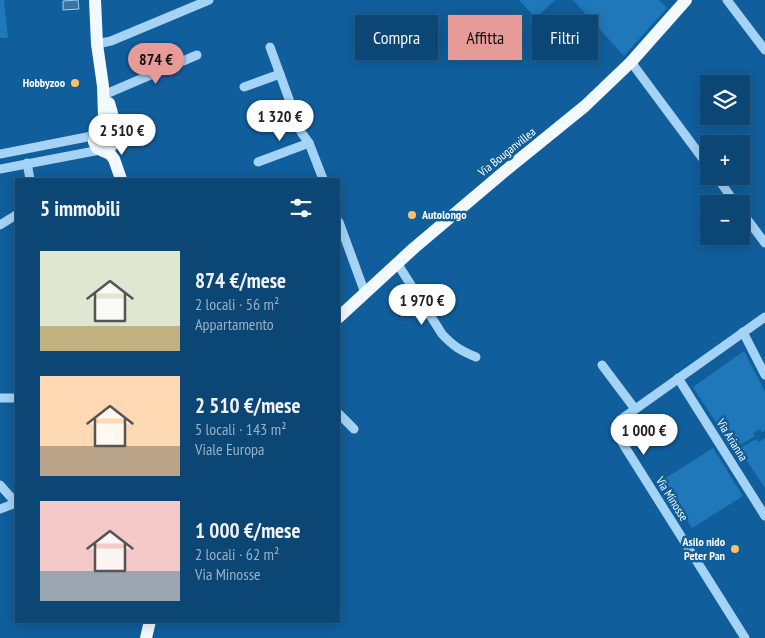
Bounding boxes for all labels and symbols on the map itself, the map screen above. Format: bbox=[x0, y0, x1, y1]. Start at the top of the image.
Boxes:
pin: 874 € bbox=[121, 42, 191, 85]
place label: Hobbyzoo bbox=[23, 75, 66, 90]
marker: Hobbyzoo bbox=[69, 77, 81, 89]
pin: 1 320 € bbox=[234, 100, 326, 142]
pin: 2 510 € bbox=[76, 114, 168, 156]
street label: Via Bouganvillea bbox=[474, 124, 539, 180]
place label: Autolongo bbox=[421, 207, 467, 222]
marker: Autolongo bbox=[406, 209, 418, 221]
pin: 1 970 € bbox=[376, 284, 468, 326]
pin: 1 000 € bbox=[598, 414, 690, 456]
street label: Via Arianna bbox=[713, 415, 751, 464]
street label: Via Minosse bbox=[652, 473, 692, 524]
place label: Asilo nido Peter Pan bbox=[682, 534, 726, 563]
marker: Asilo nido Peter Pan bbox=[729, 543, 741, 555]

